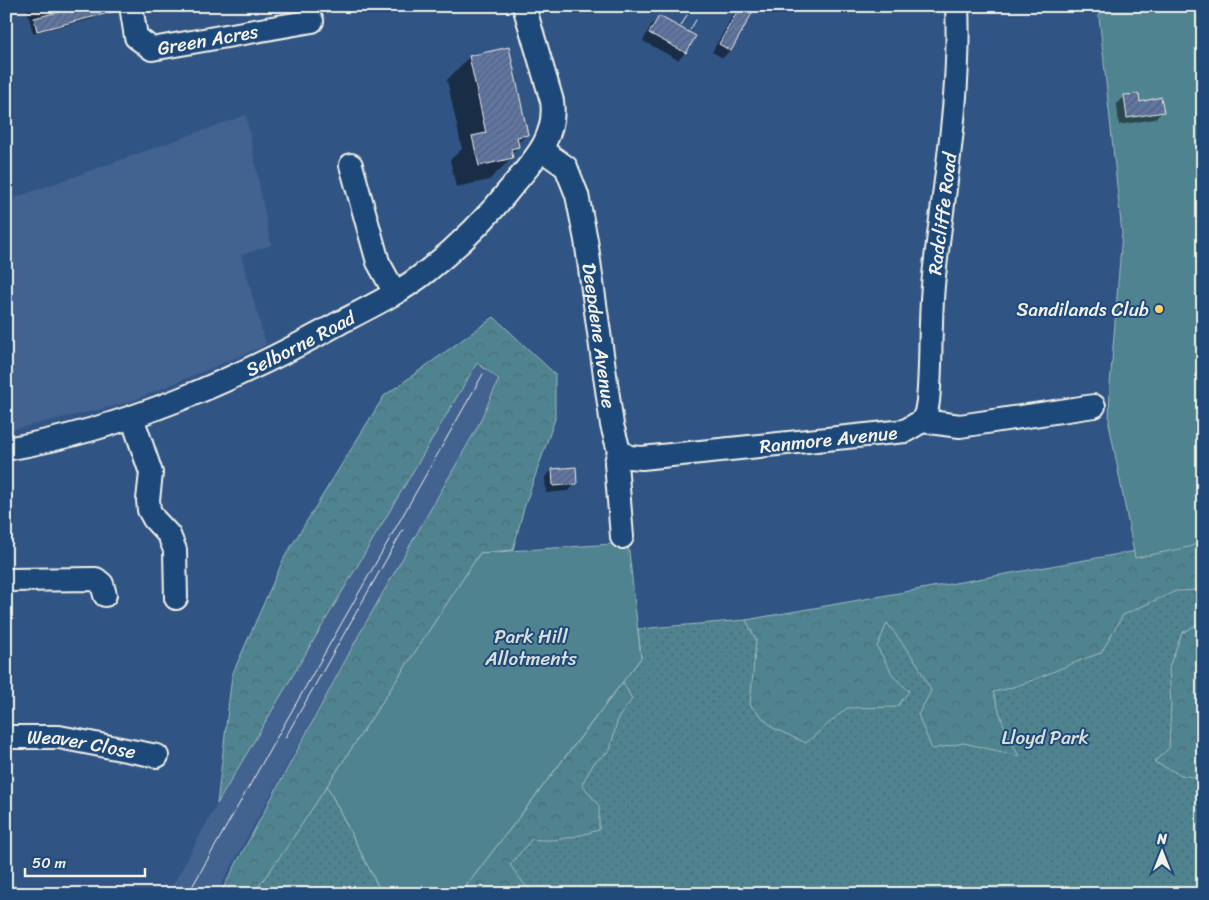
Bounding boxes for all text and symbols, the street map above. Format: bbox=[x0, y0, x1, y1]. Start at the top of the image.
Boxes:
street label: Green Acres bbox=[155, 15, 261, 65]
street label: Radcliffe Road bbox=[918, 149, 967, 277]
street label: Deepdene Avenue bbox=[572, 261, 626, 411]
place label: Sandilands Club bbox=[1016, 293, 1149, 326]
street label: Selborne Road bbox=[240, 301, 362, 386]
marker: Sandilands Club bbox=[1153, 303, 1165, 315]
street label: Ranmore Avenue bbox=[758, 416, 899, 463]
park label: Park Hill Allotments bbox=[484, 620, 577, 675]
street label: Weaver Close bbox=[27, 721, 139, 769]
park label: Lloyd Park bbox=[1001, 721, 1089, 754]
text: N bbox=[1156, 827, 1167, 852]
north arrow bbox=[1136, 828, 1186, 878]
scale bar bbox=[25, 845, 145, 877]
text: 50 m bbox=[32, 850, 67, 876]

